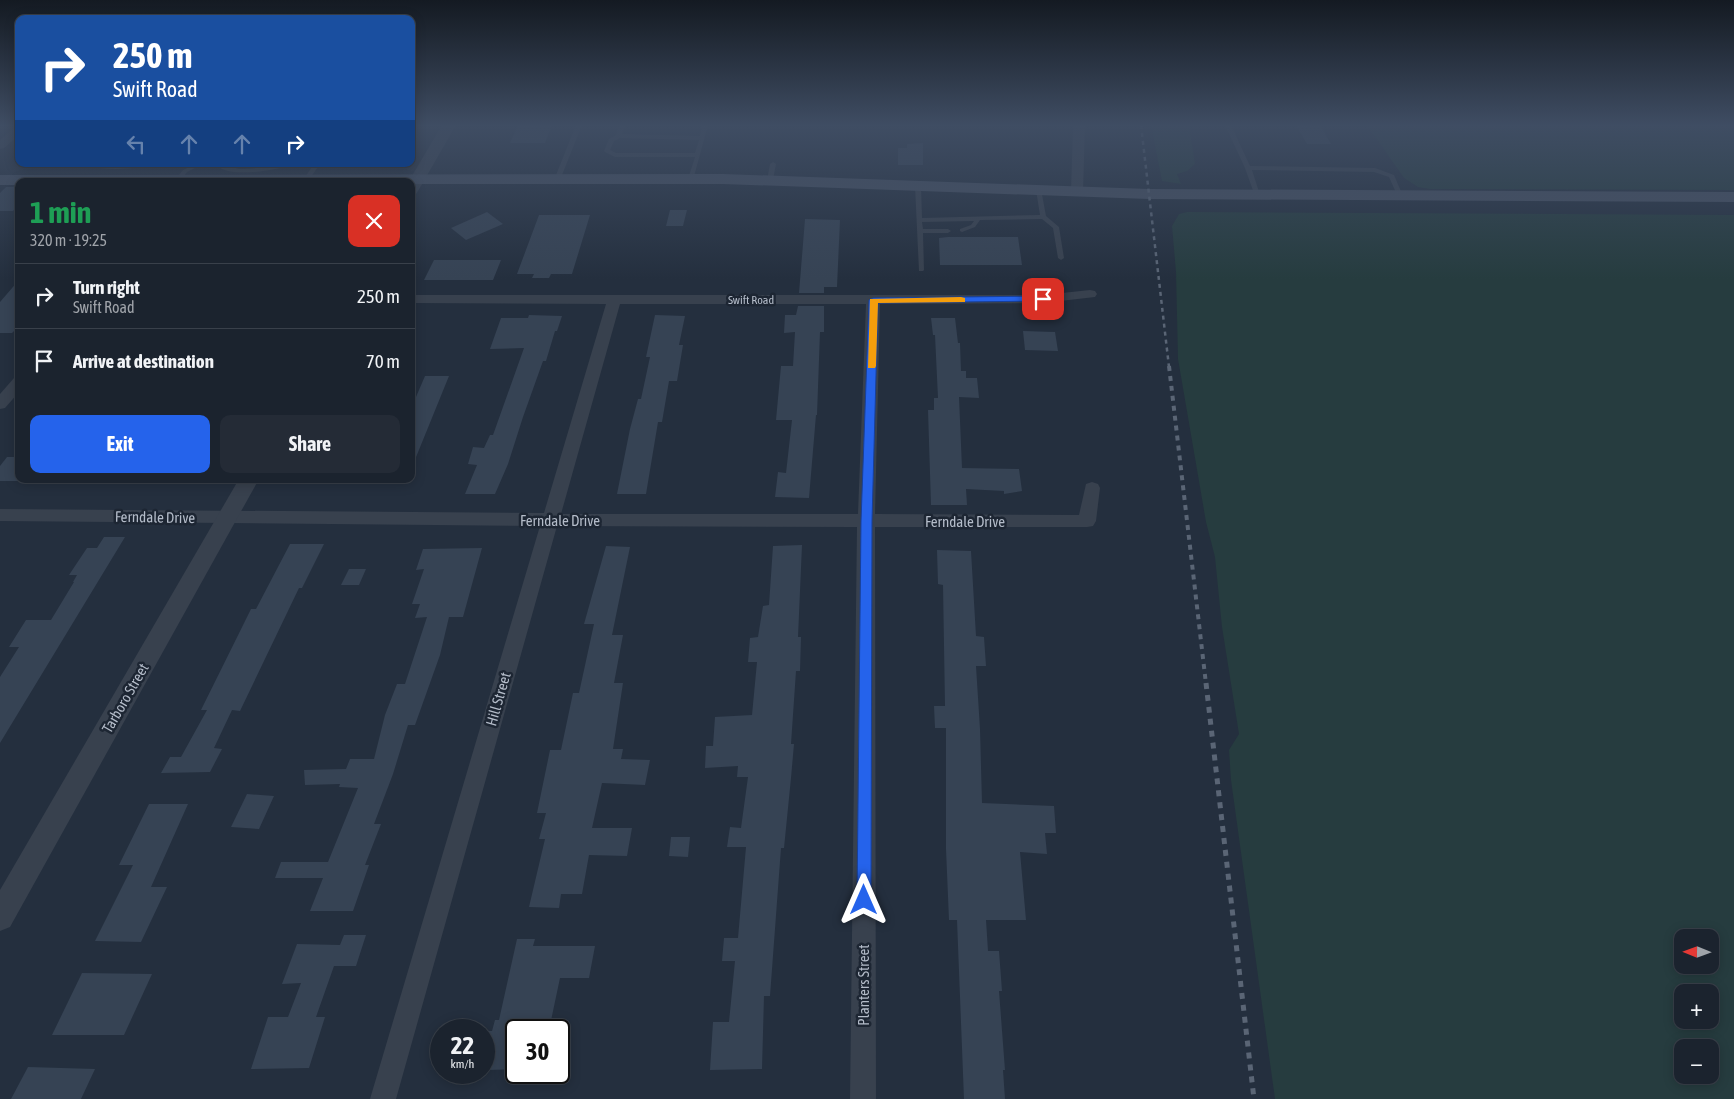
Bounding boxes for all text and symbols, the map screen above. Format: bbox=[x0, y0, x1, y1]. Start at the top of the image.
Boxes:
icon: right bbox=[30, 35, 95, 100]
text: 250 m bbox=[113, 35, 192, 75]
text: Swift Road bbox=[113, 76, 198, 102]
icon: left bbox=[122, 130, 150, 158]
icon: ahead bbox=[175, 130, 203, 158]
icon: ahead bbox=[228, 130, 256, 158]
icon: right bbox=[281, 130, 309, 158]
text: 1 min bbox=[30, 195, 91, 229]
button: close bbox=[348, 195, 400, 247]
text: 320 m · 19:25 bbox=[30, 231, 107, 249]
text: Turn right bbox=[73, 276, 140, 298]
pin bbox=[1022, 278, 1064, 320]
icon: right bbox=[30, 282, 58, 310]
text: 250 m bbox=[357, 285, 400, 307]
icon: arrive bbox=[1029, 285, 1057, 313]
street label: Swift Road bbox=[728, 293, 774, 307]
text: Swift Road bbox=[73, 298, 135, 316]
icon: arrive bbox=[30, 347, 58, 375]
text: Arrive at destination bbox=[73, 350, 214, 372]
text: 70 m bbox=[366, 350, 400, 372]
button: Exit bbox=[30, 415, 210, 473]
button: Share bbox=[220, 415, 400, 473]
street label: Ferndale Drive bbox=[115, 508, 195, 526]
street label: Ferndale Drive bbox=[520, 512, 600, 529]
street label: Ferndale Drive bbox=[925, 513, 1005, 530]
street label: Tarboro Street bbox=[98, 660, 152, 736]
street label: Hill Street bbox=[482, 670, 514, 728]
position arrow bbox=[837, 873, 889, 925]
north arrow bbox=[1674, 929, 1719, 974]
map controls bbox=[1674, 929, 1719, 1084]
street label: Planters Street bbox=[855, 944, 872, 1026]
button: + bbox=[1674, 984, 1719, 1029]
speed limit sign: 30 bbox=[505, 1019, 570, 1084]
text: 22 bbox=[451, 1031, 474, 1059]
button: − bbox=[1674, 1039, 1719, 1084]
text: km/h bbox=[451, 1057, 474, 1071]

